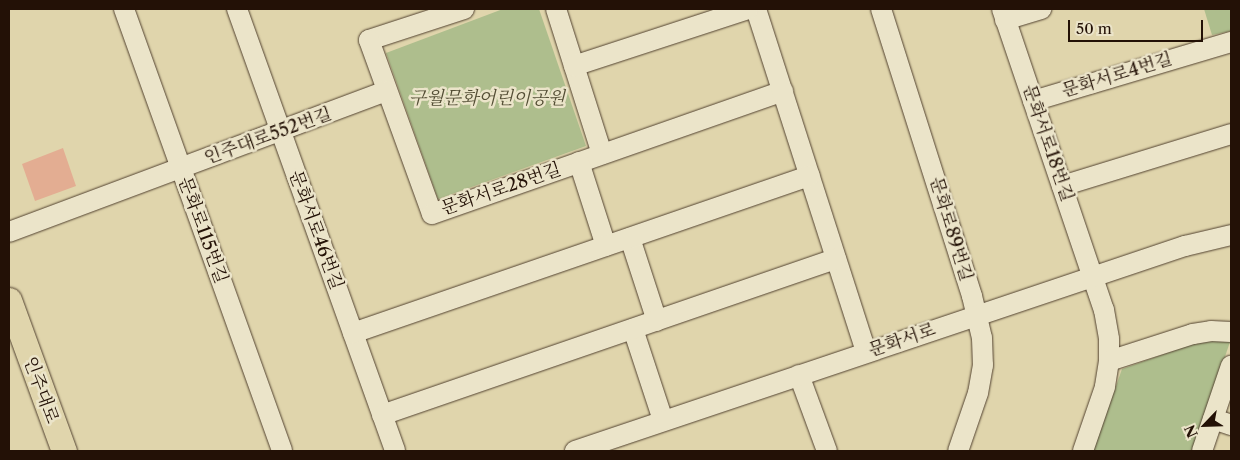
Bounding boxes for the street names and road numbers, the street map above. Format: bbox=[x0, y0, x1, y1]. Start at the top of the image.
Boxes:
street label: 문화서로4번길 bbox=[1059, 48, 1175, 102]
street label: 문화서로18번길 bbox=[1018, 82, 1078, 204]
street label: 인주대로552번길 bbox=[201, 103, 335, 169]
street label: 문화서로28번길 bbox=[438, 158, 564, 220]
street label: 문화서로46번길 bbox=[284, 167, 348, 293]
street label: 문화로115번길 bbox=[174, 174, 232, 286]
street label: 문화로89번길 bbox=[925, 174, 977, 284]
street label: 문화서로 bbox=[866, 318, 938, 362]
street label: 인주대로 bbox=[19, 354, 63, 426]

